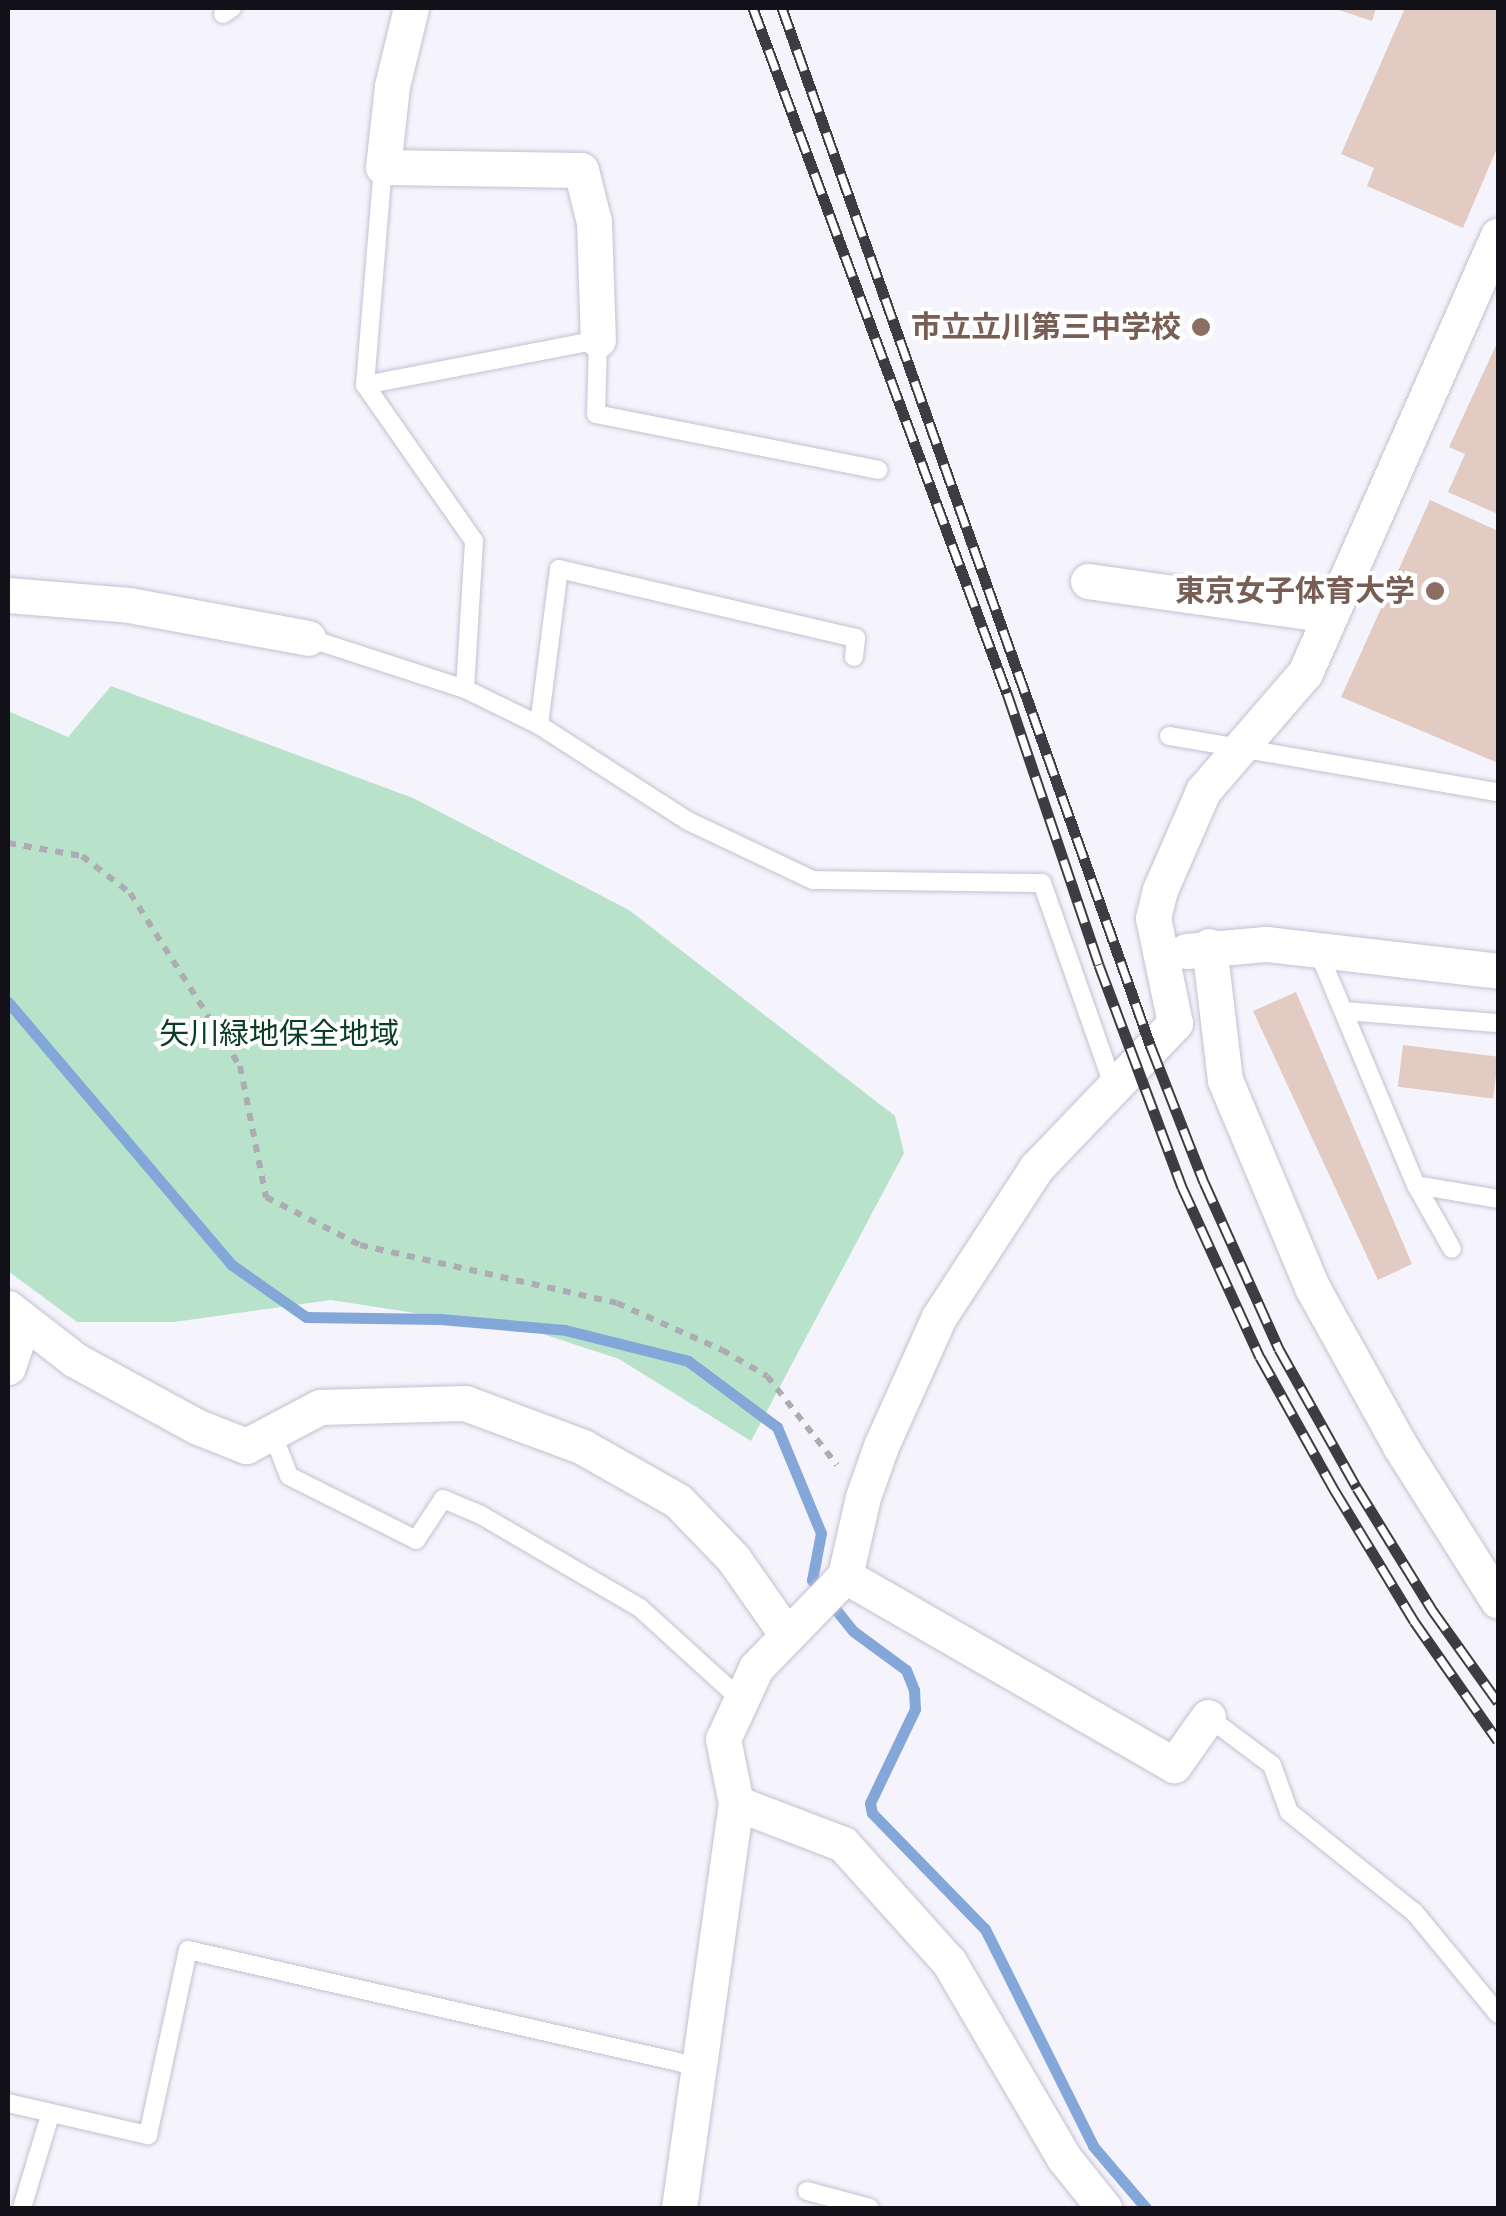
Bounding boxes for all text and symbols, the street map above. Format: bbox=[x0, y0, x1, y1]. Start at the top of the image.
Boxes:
place label: 市立立川第三中学校 bbox=[911, 309, 1181, 345]
marker: 市立立川第三中学校 bbox=[1190, 316, 1212, 338]
place label: 東京女子体育大学 bbox=[1175, 573, 1415, 609]
marker: 東京女子体育大学 bbox=[1424, 580, 1446, 602]
park label: 矢川緑地保全地域 bbox=[159, 1016, 399, 1052]

